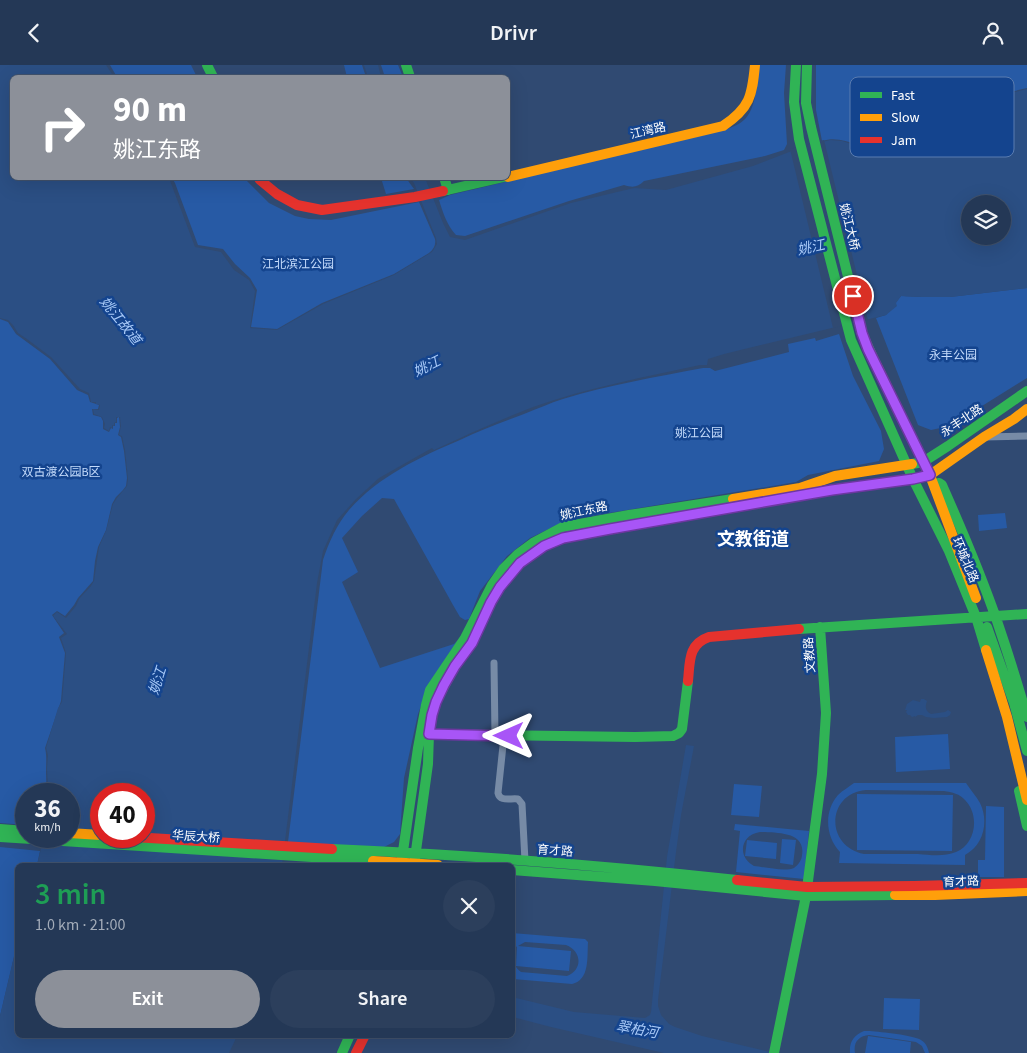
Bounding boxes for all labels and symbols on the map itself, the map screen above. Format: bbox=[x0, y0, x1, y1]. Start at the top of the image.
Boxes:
legend bbox=[850, 77, 1014, 157]
text: Fast bbox=[891, 86, 915, 106]
text: Slow bbox=[891, 108, 920, 128]
street label: 江湾路 bbox=[629, 119, 667, 143]
text: Jam bbox=[891, 131, 916, 151]
street label: 姚江大桥 bbox=[835, 202, 863, 252]
water label: 姚江 bbox=[795, 235, 829, 261]
park label: 江北滨江公园 bbox=[262, 256, 334, 273]
pin bbox=[832, 275, 874, 317]
water label: 姚江故道 bbox=[95, 293, 147, 351]
park label: 永丰公园 bbox=[929, 347, 977, 364]
water label: 姚江 bbox=[410, 351, 446, 382]
street label: 永丰北路 bbox=[937, 401, 987, 441]
park label: 姚江公园 bbox=[675, 425, 723, 442]
park label: 双古渡公园B区 bbox=[21, 464, 101, 481]
street label: 姚江东路 bbox=[559, 498, 609, 524]
district label: 文教街道 bbox=[717, 527, 789, 552]
street label: 环城北路 bbox=[948, 535, 982, 585]
street label: 文教路 bbox=[800, 636, 820, 674]
water label: 姚江 bbox=[144, 663, 172, 697]
position arrow bbox=[482, 709, 534, 761]
speed limit sign: 40 bbox=[90, 783, 155, 848]
street label: 华辰大桥 bbox=[171, 827, 221, 847]
street label: 育才路 bbox=[536, 841, 574, 861]
street label: 育才路 bbox=[943, 873, 979, 891]
water label: 翠柏河 bbox=[615, 1017, 662, 1044]

